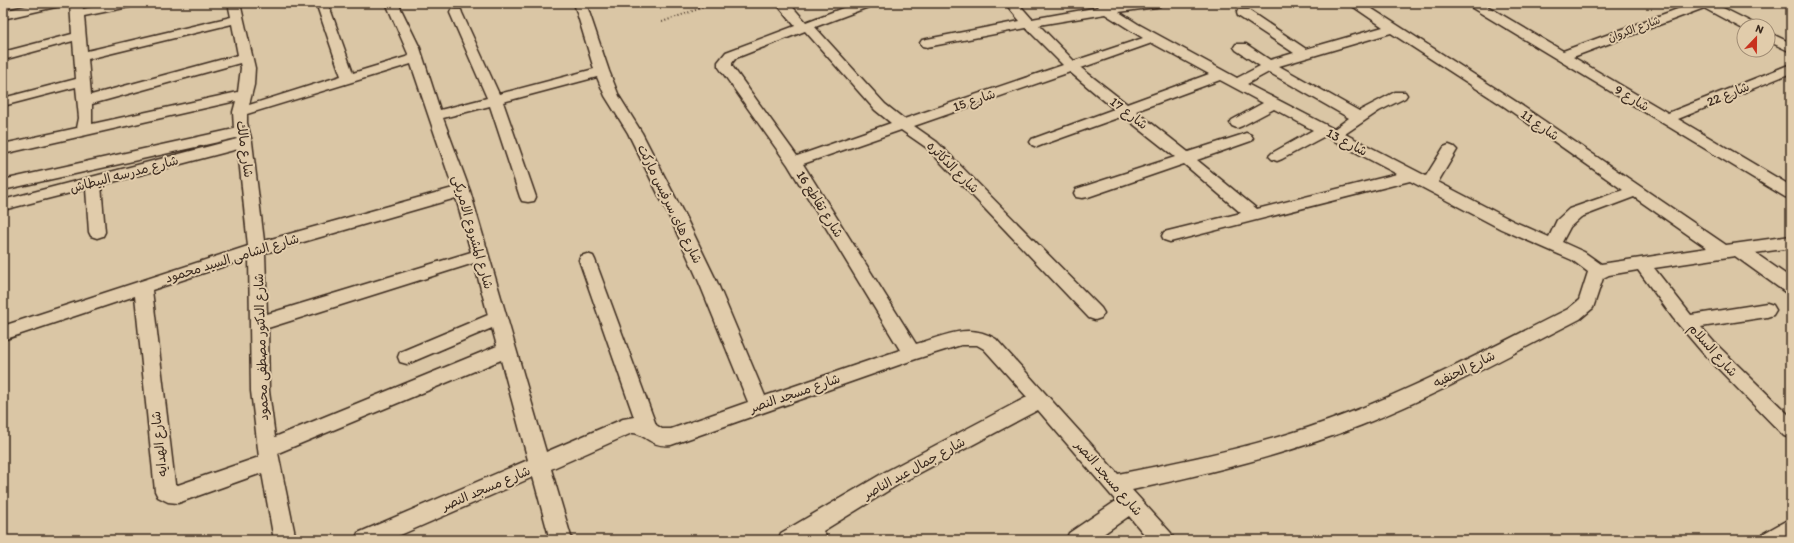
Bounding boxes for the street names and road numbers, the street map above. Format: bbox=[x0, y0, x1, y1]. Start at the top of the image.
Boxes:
street label: شارع الكروان bbox=[1606, 14, 1663, 46]
street label: شارع 22 bbox=[1704, 79, 1752, 111]
street label: شارع 9 bbox=[1611, 82, 1652, 116]
street label: شارع 15 bbox=[951, 86, 998, 116]
street label: شارع 17 bbox=[1106, 94, 1151, 134]
street label: شارع 11 bbox=[1517, 106, 1562, 145]
street label: شارع مالك bbox=[232, 119, 256, 179]
street label: شارع 13 bbox=[1323, 125, 1370, 161]
street label: شارع الدكاتره bbox=[923, 138, 982, 197]
street label: شارع هاى سرفيس ماركت bbox=[633, 142, 705, 267]
street label: شارع مدرسه البيطاش bbox=[68, 152, 180, 198]
street label: شارع تقاطع 16 bbox=[791, 168, 846, 242]
street label: شارع المشروع الامريكى bbox=[448, 173, 496, 291]
street label: شارع الشامى السيد محمود bbox=[163, 231, 301, 287]
street label: شارع الدكتور مصطفى محمود bbox=[251, 273, 273, 421]
street label: شارع السلام bbox=[1683, 320, 1741, 382]
street label: شارع الحنفيه bbox=[1431, 348, 1498, 392]
street label: شارع مسجد النصر bbox=[747, 371, 843, 418]
street label: شارع الهدايه bbox=[148, 410, 172, 478]
street label: شارع جمال عبد الناصر bbox=[860, 434, 968, 504]
street label: شارع مسجد النصر bbox=[1070, 437, 1146, 520]
street label: شارع مسجد النصر bbox=[439, 463, 533, 516]

